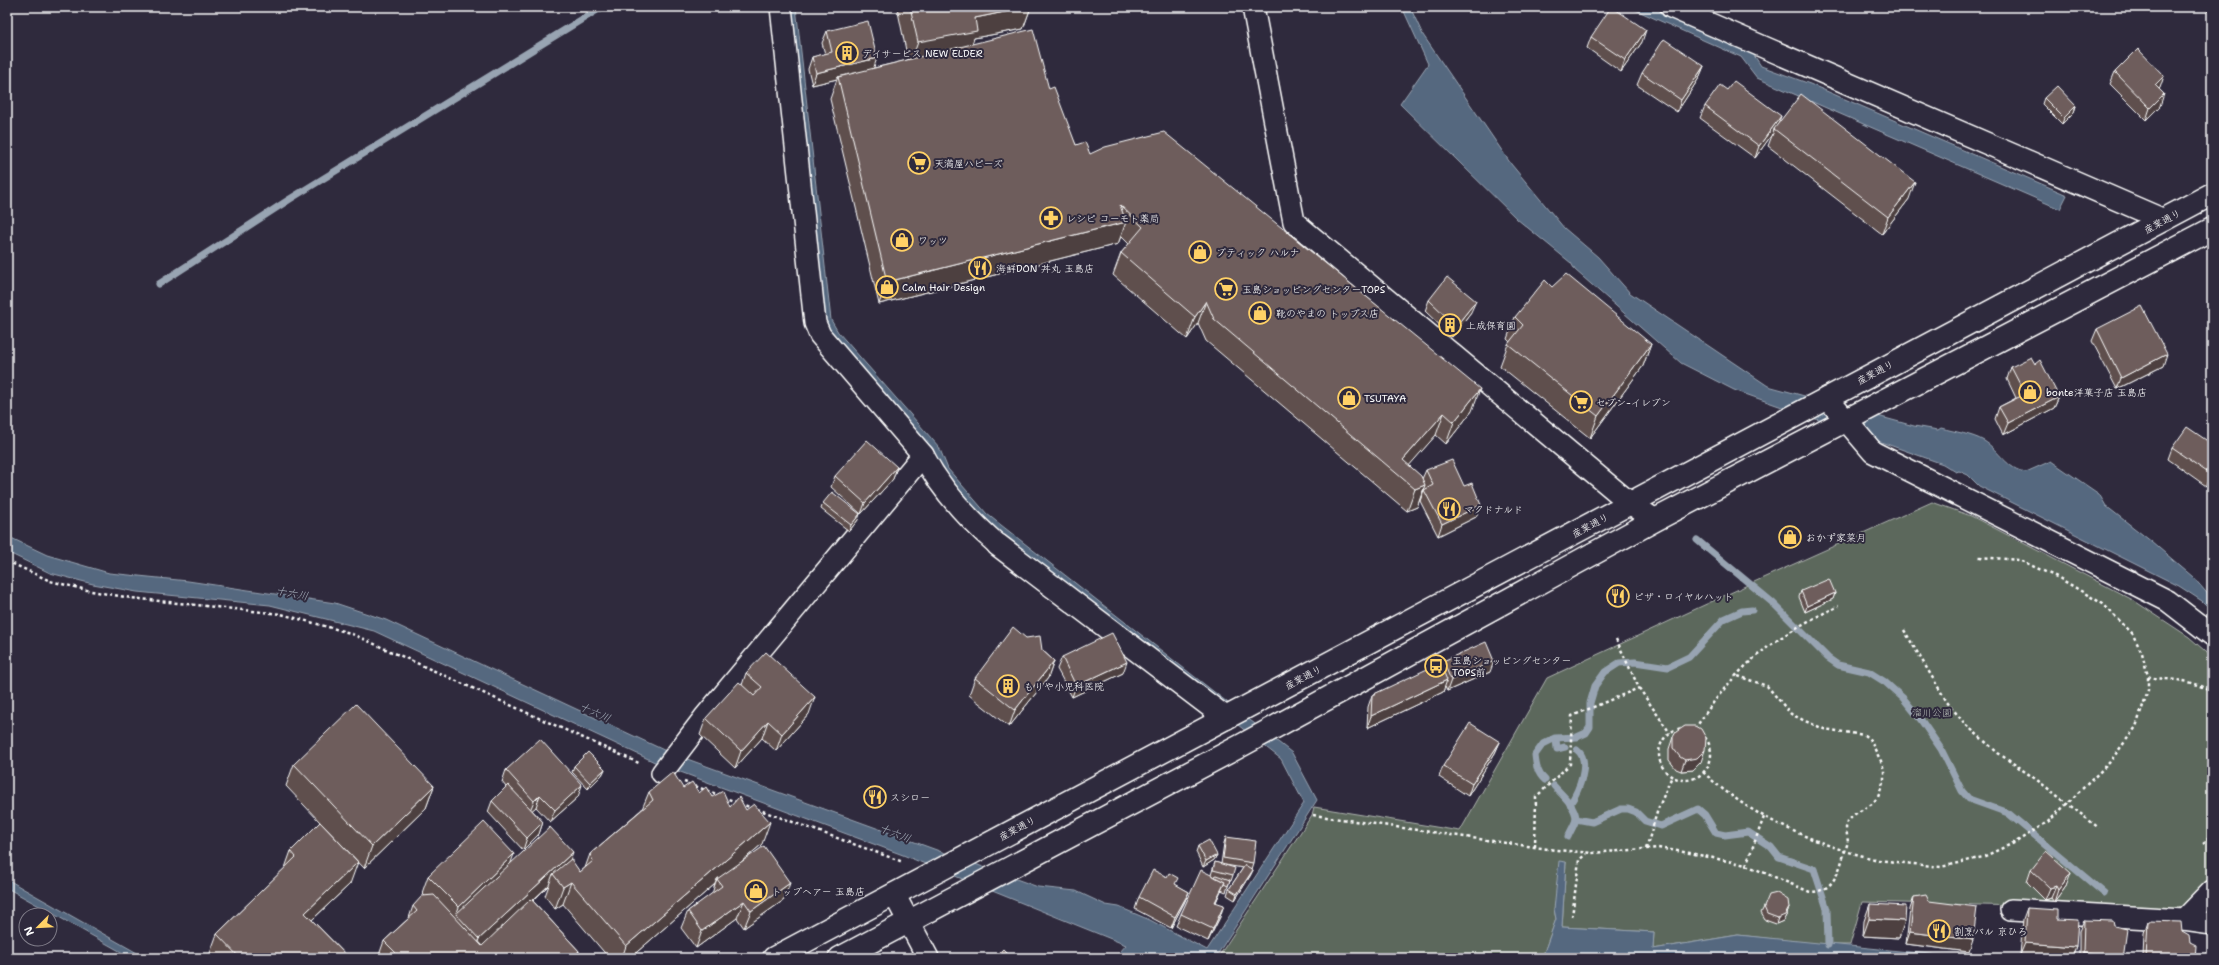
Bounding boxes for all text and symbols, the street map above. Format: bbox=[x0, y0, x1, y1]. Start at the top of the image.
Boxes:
building icon: デイサービス NEW ELDER bbox=[834, 40, 860, 66]
place label: デイサービス NEW ELDER bbox=[862, 47, 983, 60]
supermarket icon: 天満屋ハピーズ bbox=[906, 150, 932, 176]
place label: 天満屋ハピーズ bbox=[934, 157, 1003, 170]
pharmacy icon: レシピ コーモト薬局 bbox=[1038, 205, 1064, 231]
street label: 産業通り bbox=[2142, 206, 2183, 237]
place label: レシピ コーモト薬局 bbox=[1066, 212, 1159, 225]
shop icon: ワッツ bbox=[889, 227, 915, 253]
place label: ワッツ bbox=[918, 234, 948, 247]
shop icon: ブティック ハルナ bbox=[1187, 239, 1213, 265]
place label: ブティック ハルナ bbox=[1216, 246, 1299, 259]
restaurant icon: 海鮮DON 丼丸 玉島店 bbox=[967, 255, 993, 281]
place label: 海鮮DON 丼丸 玉島店 bbox=[996, 262, 1094, 275]
shop icon: Calm Hair Design bbox=[874, 274, 900, 300]
supermarket icon: 玉島ショッピングセンターTOPS bbox=[1213, 276, 1239, 302]
place label: Calm Hair Design bbox=[902, 281, 985, 294]
place label: 玉島ショッピングセンターTOPS bbox=[1242, 283, 1386, 296]
shop icon: 靴のやまの トップス店 bbox=[1247, 300, 1273, 326]
place label: 靴のやまの トップス店 bbox=[1276, 307, 1379, 320]
building icon: 上成保育園 bbox=[1437, 312, 1463, 338]
place label: 上成保育園 bbox=[1466, 319, 1516, 332]
street label: 産業通り bbox=[1855, 357, 1896, 388]
shop icon: bonte洋菓子店 玉島店 bbox=[2017, 379, 2043, 405]
shop icon: TSUTAYA bbox=[1336, 385, 1362, 411]
place label: bonte洋菓子店 玉島店 bbox=[2046, 386, 2147, 399]
supermarket icon: セブン-イレブン bbox=[1568, 389, 1594, 415]
place label: TSUTAYA bbox=[1364, 392, 1406, 405]
place label: セブン-イレブン bbox=[1596, 396, 1671, 409]
restaurant icon: マクドナルド bbox=[1436, 496, 1462, 522]
place label: マクドナルド bbox=[1464, 503, 1523, 516]
street label: 産業通り bbox=[1570, 510, 1611, 541]
shop icon: おかず家菜月 bbox=[1777, 524, 1803, 550]
place label: おかず家菜月 bbox=[1806, 531, 1866, 544]
water label: 十六川 bbox=[274, 583, 310, 604]
restaurant icon: ピザ・ロイヤルハット bbox=[1605, 583, 1631, 609]
place label: ピザ・ロイヤルハット bbox=[1634, 590, 1734, 603]
bus stop icon: 玉島ショッピングセンター TOPS前 bbox=[1423, 653, 1449, 679]
place label: 玉島ショッピングセンター TOPS前 bbox=[1452, 654, 1571, 679]
street label: 産業通り bbox=[1283, 662, 1324, 693]
building icon: もりや小児科医院 bbox=[995, 673, 1021, 699]
place label: もりや小児科医院 bbox=[1024, 680, 1104, 693]
water label: 十六川 bbox=[577, 699, 613, 726]
park label: 溜川公園 bbox=[1912, 706, 1952, 719]
restaurant icon: スシロー bbox=[862, 784, 888, 810]
place label: スシロー bbox=[890, 791, 930, 804]
street label: 産業通り bbox=[997, 813, 1038, 844]
water label: 十六川 bbox=[877, 821, 913, 846]
shop icon: トップヘアー 玉島店 bbox=[743, 878, 769, 904]
place label: トップヘアー 玉島店 bbox=[772, 885, 865, 898]
north arrow bbox=[18, 907, 58, 947]
restaurant icon: 割烹バル 京ひろ bbox=[1926, 918, 1952, 944]
text: N bbox=[21, 924, 38, 938]
place label: 割烹バル 京ひろ bbox=[1954, 925, 2027, 938]

